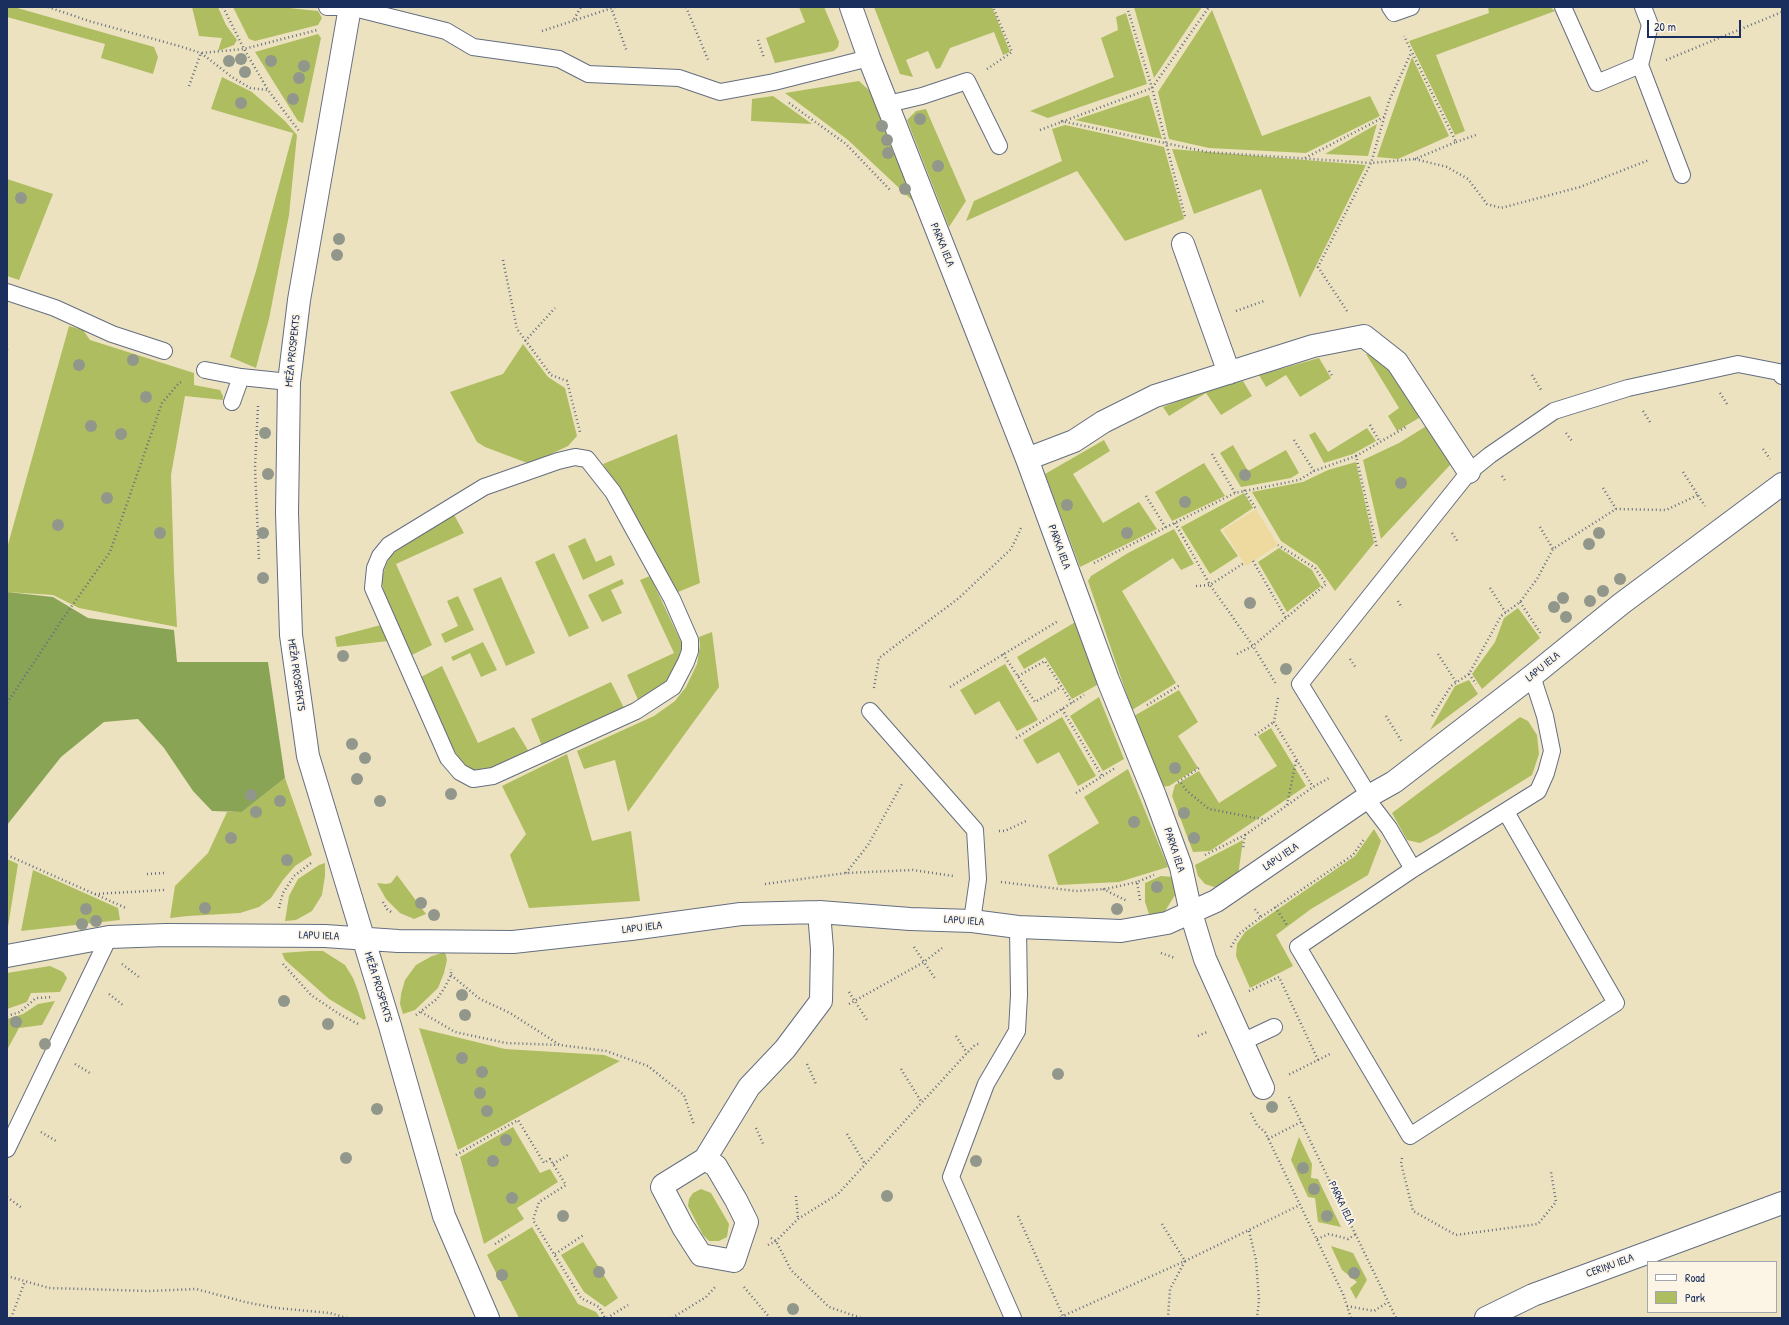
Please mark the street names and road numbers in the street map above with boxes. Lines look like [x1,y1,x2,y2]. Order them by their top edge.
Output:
street label: PARKA IELA [927,221,957,269]
street label: MEŽA PROSPEKTS [283,314,303,388]
street label: PARKA IELA [1045,523,1073,571]
street label: MEŽA PROSPEKTS [284,638,308,712]
street label: LAPU IELA [1523,649,1563,685]
street label: PARKA IELA [1161,826,1187,874]
street label: LAPU IELA [1261,840,1301,874]
street label: LAPU IELA [943,913,985,929]
street label: LAPU IELA [621,919,663,937]
street label: LAPU IELA [299,929,339,943]
street label: MEŽA PROSPEKTS [361,950,395,1024]
street label: PARKA IELA [1325,1179,1357,1227]
street label: CERIŅU IELA [1584,1251,1636,1281]

